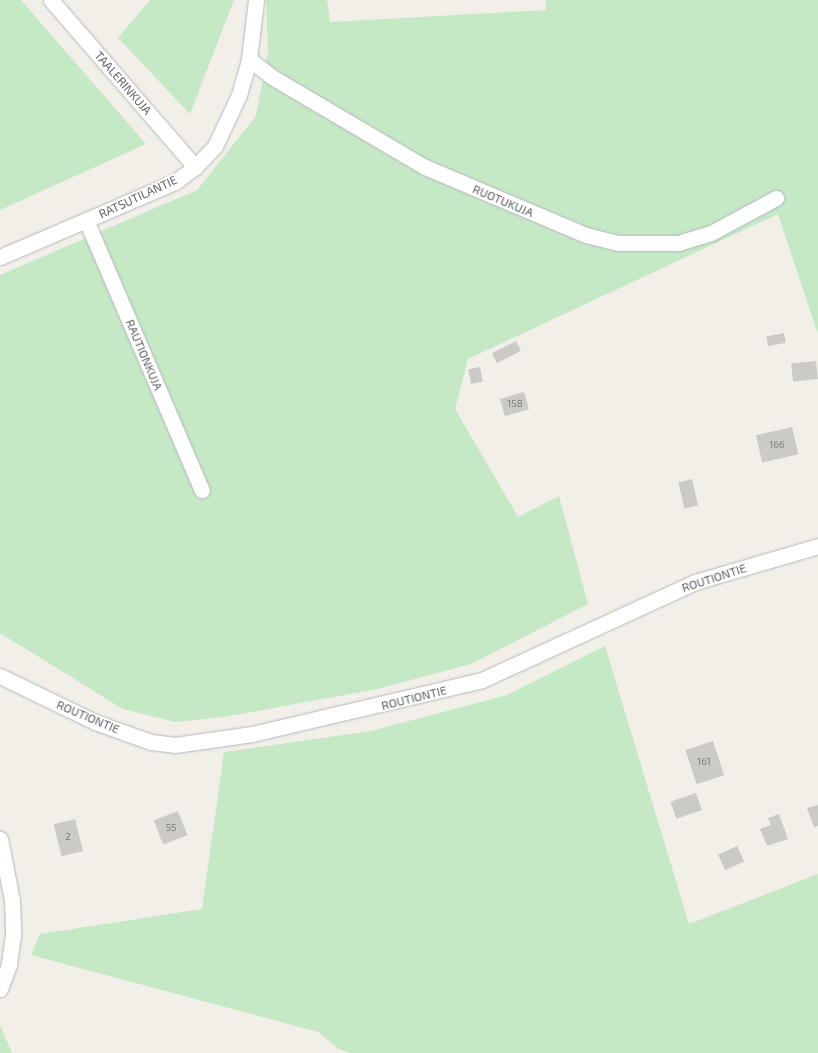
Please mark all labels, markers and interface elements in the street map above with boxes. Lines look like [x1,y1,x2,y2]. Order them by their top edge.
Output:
street label: TAALERINKUJA [91,48,155,118]
street label: RATSUTILANTIE [96,173,180,221]
street label: RUOTUKUJA [470,182,536,220]
street label: RAUTIONKUJA [123,317,165,393]
house number: 158 [507,398,523,410]
house number: 166 [769,439,785,451]
street label: ROUTIONTIE [680,561,748,595]
street label: ROUTIONTIE [380,683,448,713]
street label: ROUTIONTIE [54,697,122,737]
house number: 161 [697,756,711,768]
house number: 55 [166,822,176,834]
house number: 2 [65,831,71,843]

